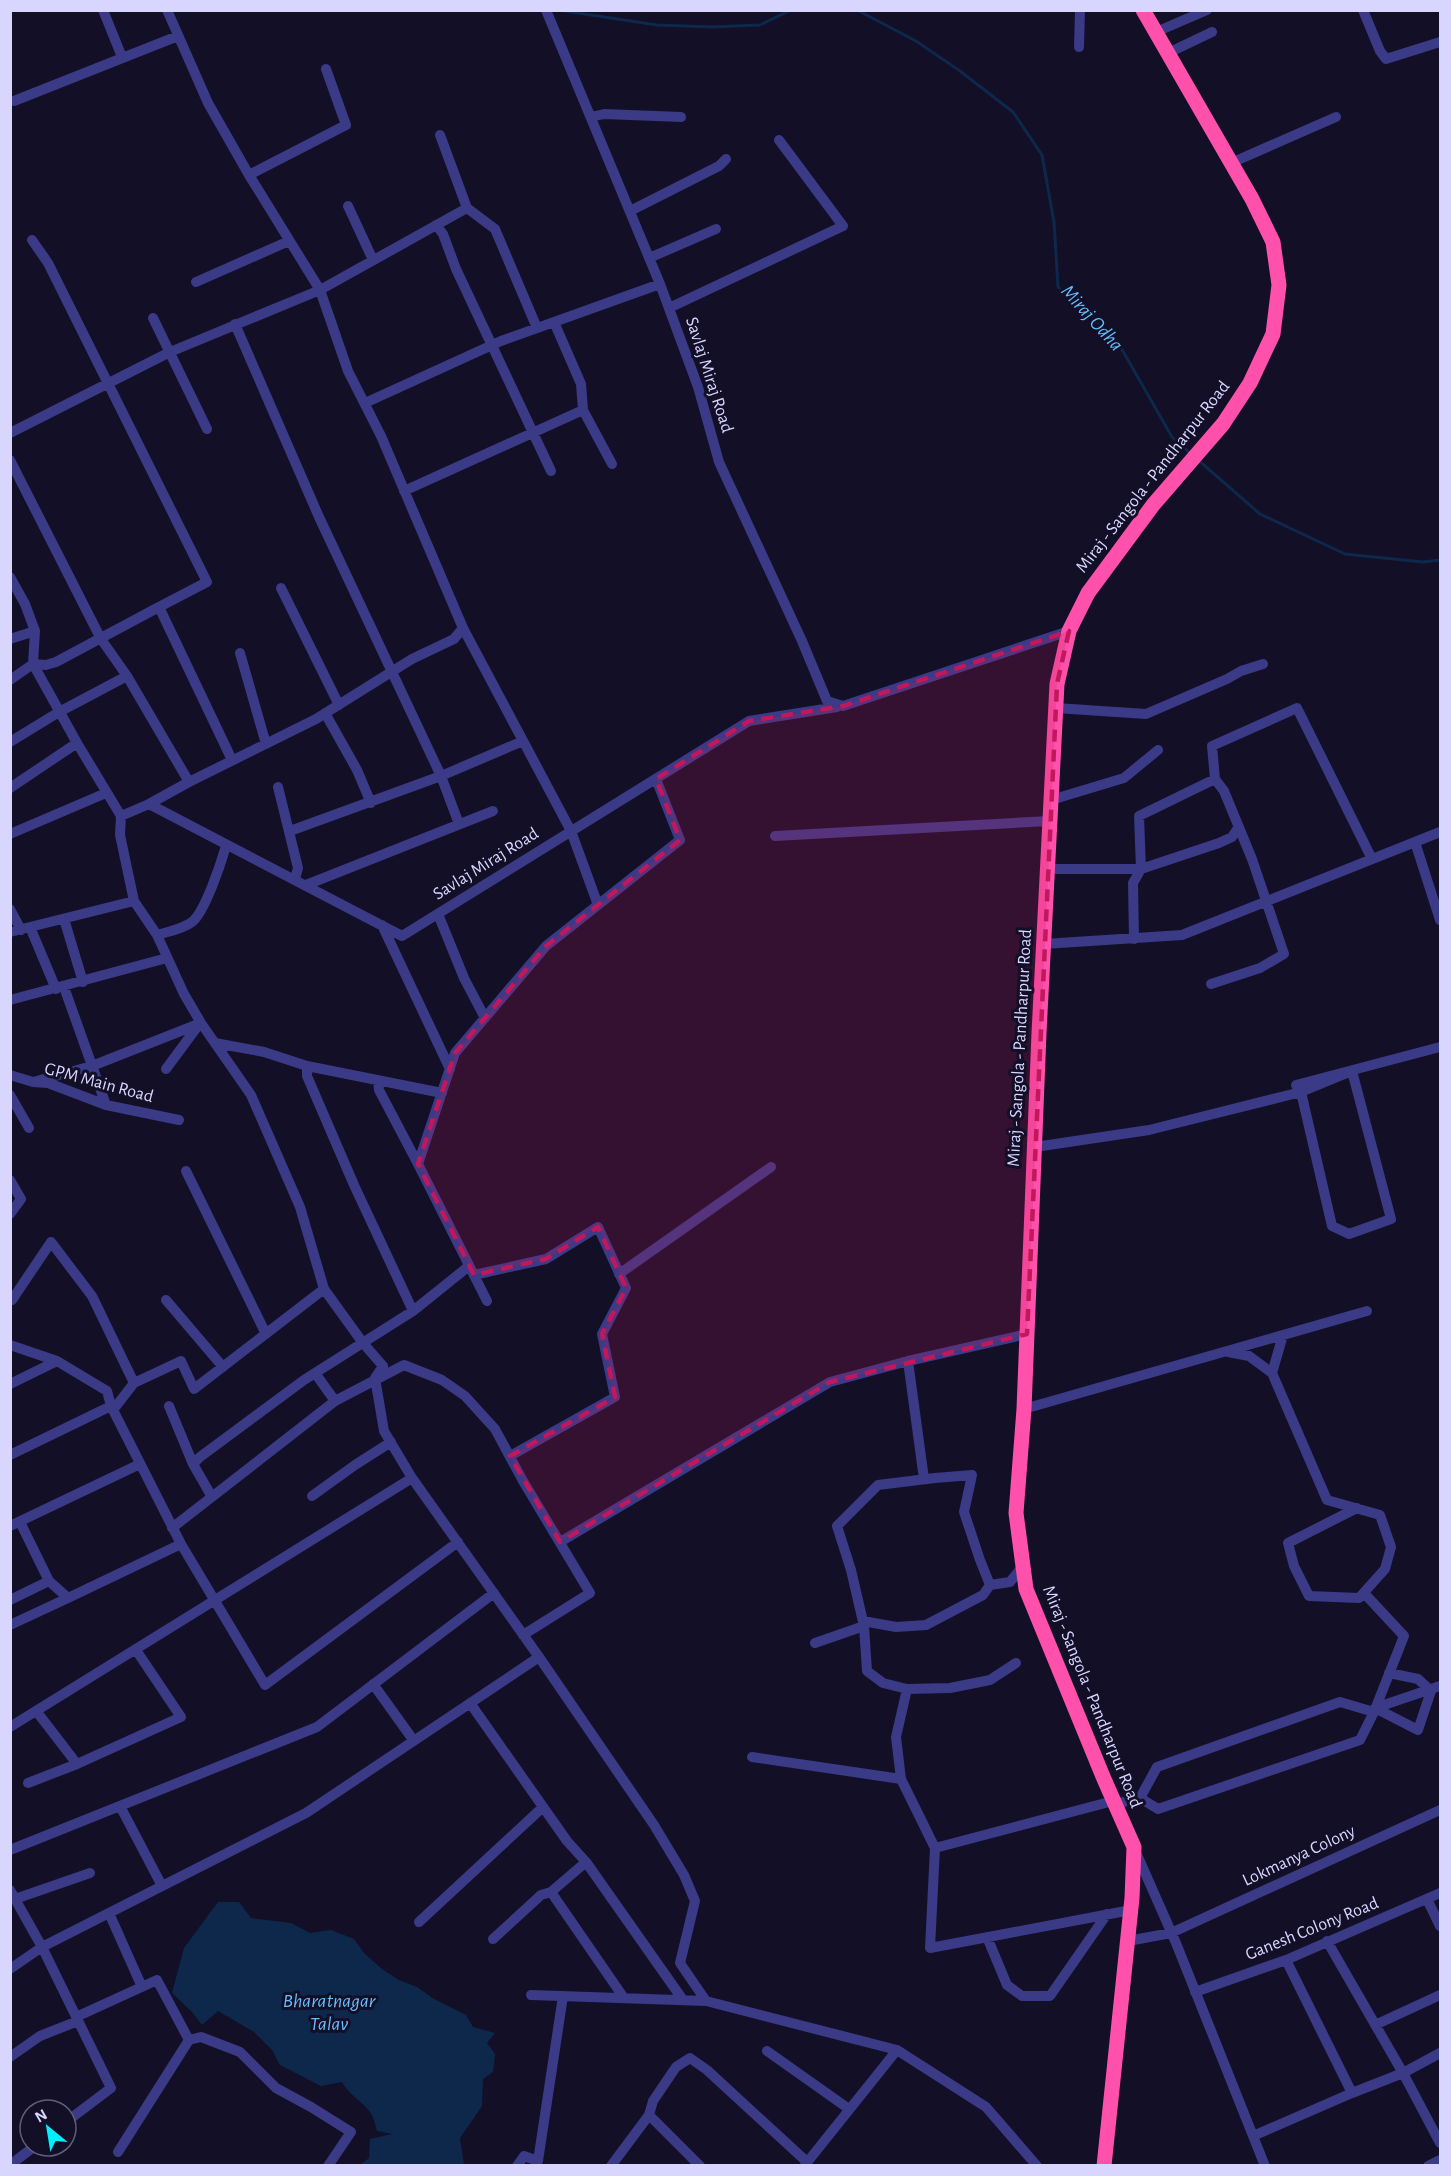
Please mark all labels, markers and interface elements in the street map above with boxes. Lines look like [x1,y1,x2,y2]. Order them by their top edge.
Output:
water label: Miraj Odha [1057,281,1127,355]
street label: Savlaj Miraj Road [682,315,736,435]
street label: Miraj - Sangola - Pandharpur Road [1073,378,1233,576]
street label: Savlaj Miraj Road [430,824,542,904]
street label: Miraj - Sangola - Pandharpur Road [1005,929,1035,1167]
street label: GPM Main Road [43,1060,155,1106]
street label: Miraj - Sangola - Pandharpur Road [1039,1583,1145,1811]
street label: Lokmanya Colony [1240,1822,1358,1890]
street label: Ganesh Colony Road [1243,1894,1381,1964]
water label: Bharatnagar Talav [283,1991,376,2034]
north arrow [18,2098,78,2158]
text: N [32,2106,50,2126]

